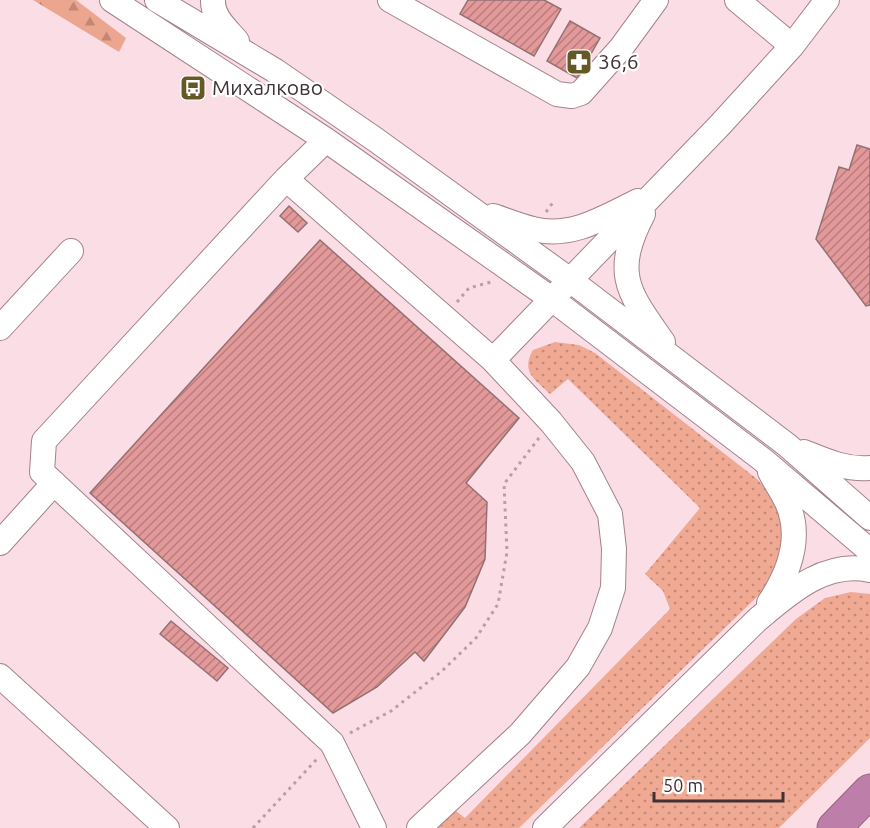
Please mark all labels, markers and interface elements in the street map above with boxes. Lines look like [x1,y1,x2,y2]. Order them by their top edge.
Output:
pharmacy icon: 36,6 [564,47,594,77]
place label: 36,6 [598,49,639,73]
bus stop icon: Михалково [178,73,208,103]
place label: Михалково [212,75,323,99]
scale bar [654,765,783,803]
text: 50 m [663,775,703,795]

